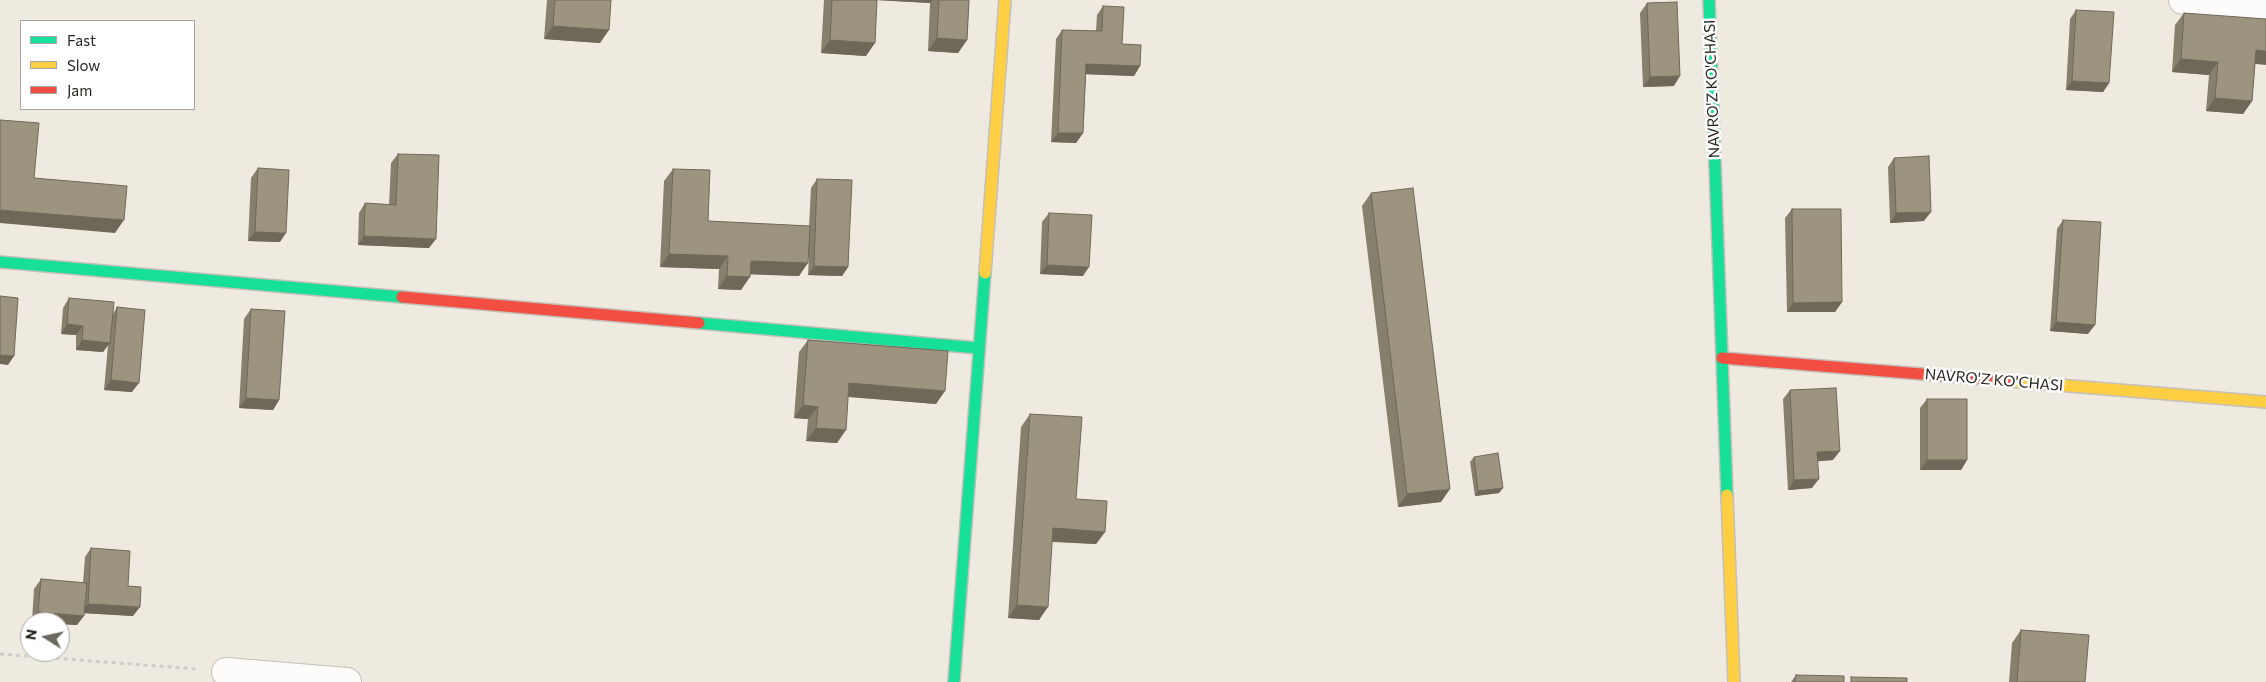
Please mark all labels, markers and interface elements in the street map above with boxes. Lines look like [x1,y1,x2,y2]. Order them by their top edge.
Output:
street label: NAVRO'Z KO'CHASI [1701,19,1723,159]
legend [20,20,195,110]
text: Fast [67,31,96,49]
text: Slow [67,56,100,74]
text: Jam [67,81,92,99]
street label: NAVRO'Z KO'CHASI [1924,365,2064,395]
north arrow [20,612,70,662]
text: N [21,628,40,641]

